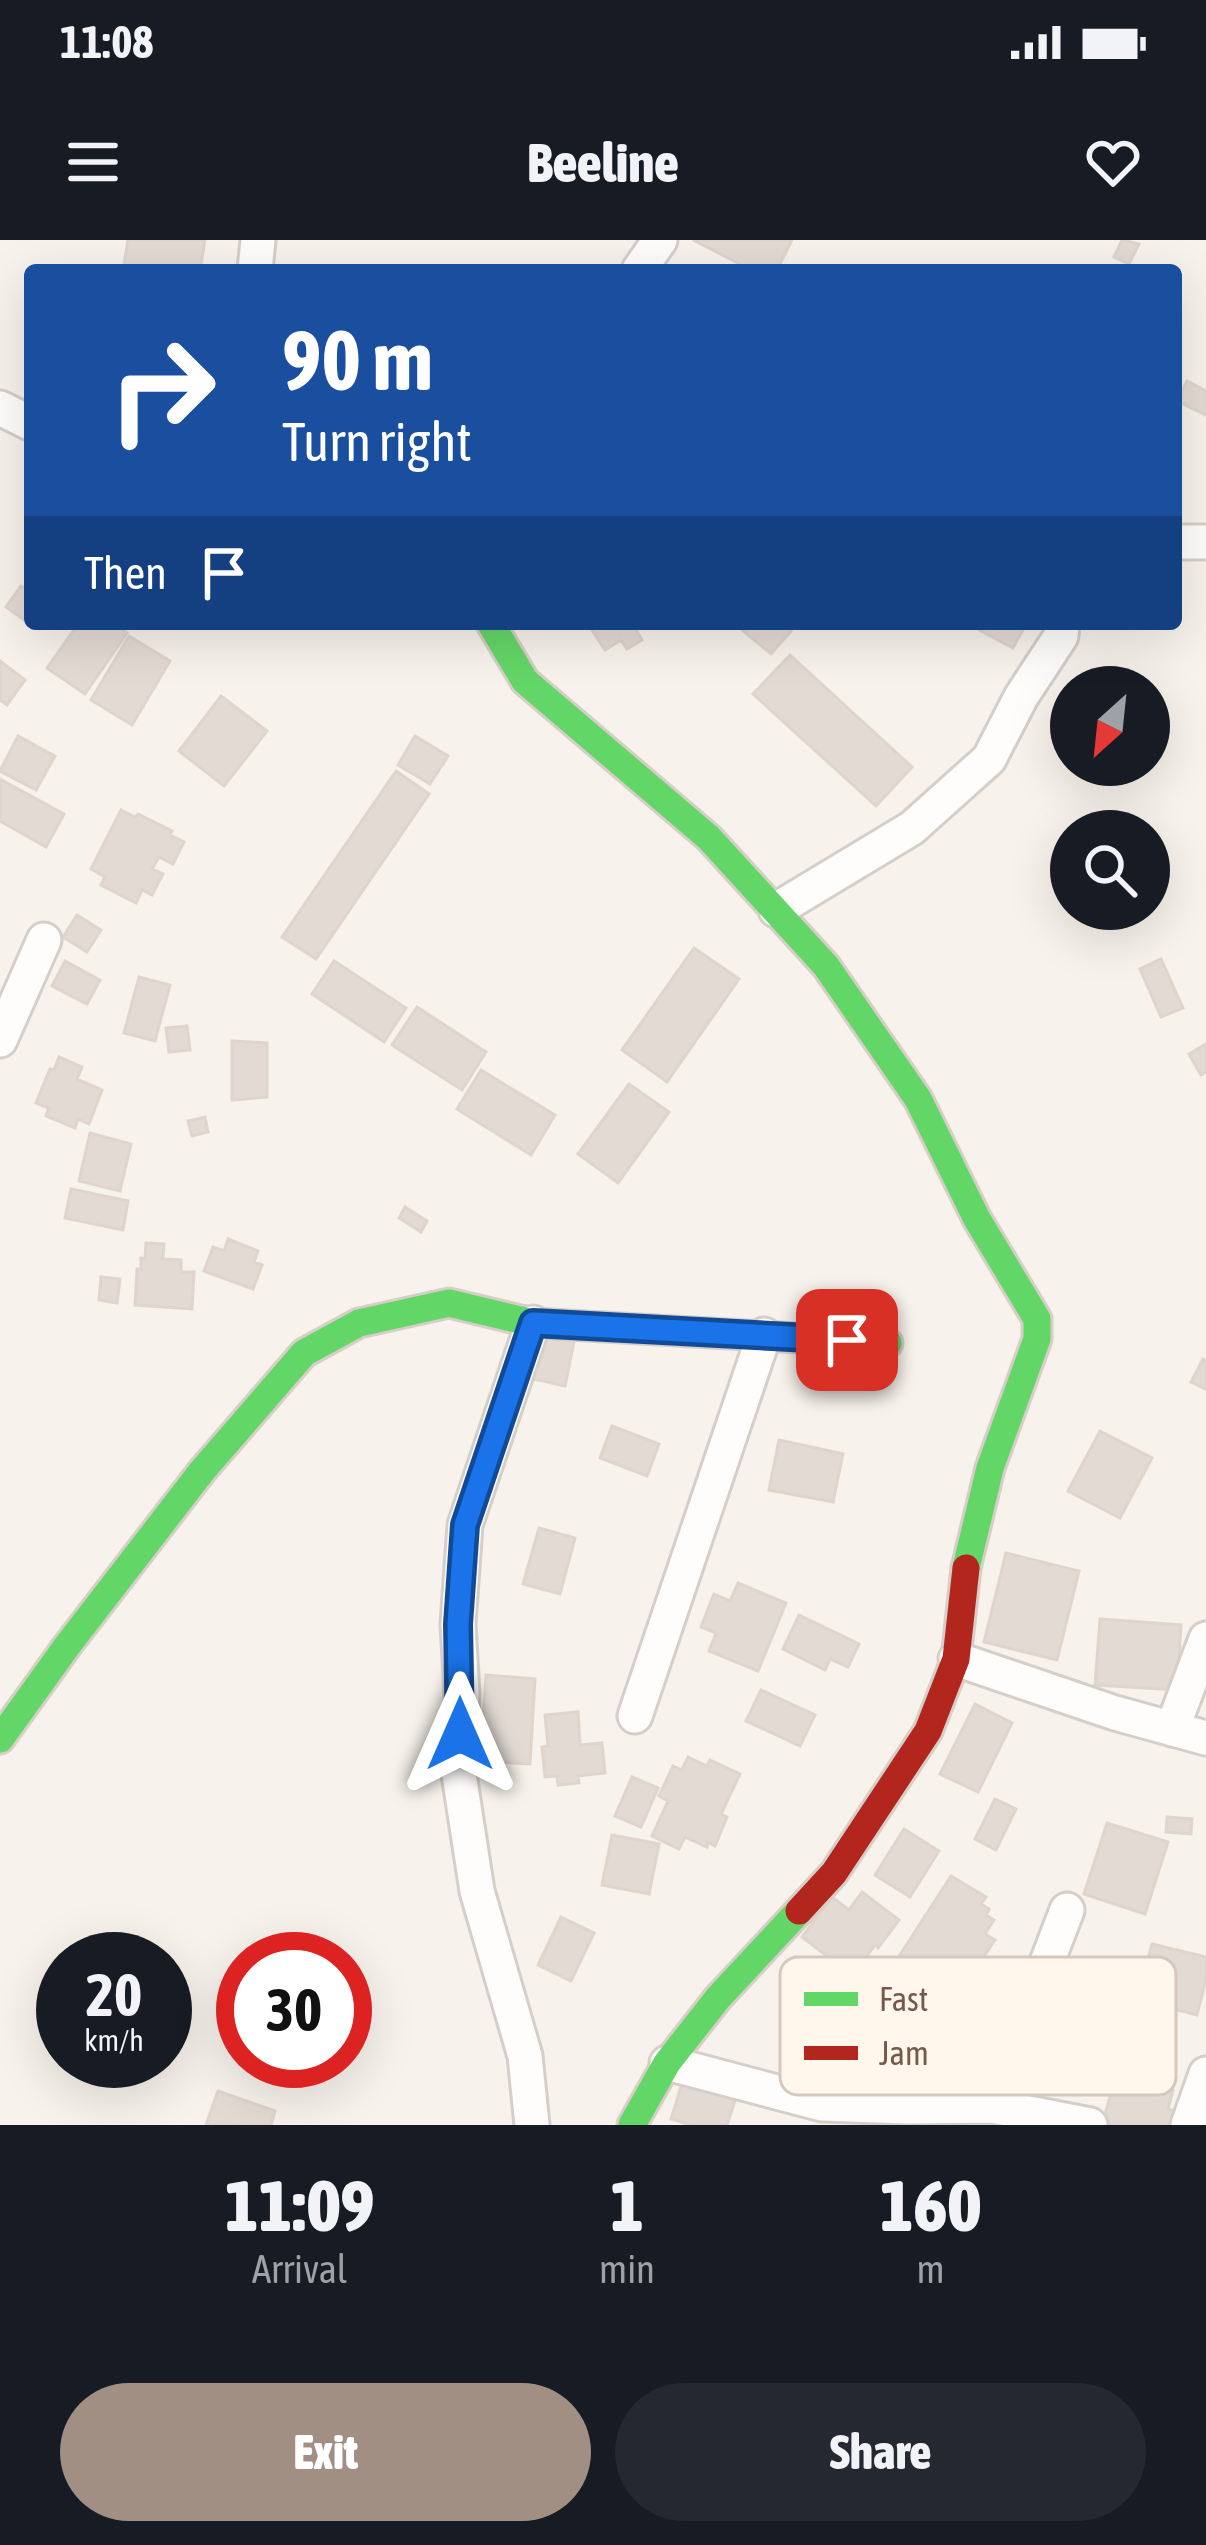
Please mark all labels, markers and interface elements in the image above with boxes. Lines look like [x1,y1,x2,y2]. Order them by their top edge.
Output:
text: 11:08 [60,16,154,68]
icon: menu [60,129,126,195]
icon: heart [1080,129,1146,195]
text: Beeline [527,132,679,193]
icon: right [84,312,240,468]
text: 90 m [282,312,433,408]
text: Turn right [282,411,472,472]
icon: arrive [191,540,257,606]
text: Then [84,547,167,599]
north arrow [1050,666,1170,786]
map controls [1050,666,1170,930]
button: search [1050,810,1170,930]
pin [796,1289,898,1391]
icon: arrive [814,1307,880,1373]
position arrow [397,1671,523,1797]
speed limit sign: 30 [216,1932,372,2088]
legend [780,1957,1176,2095]
text: 20 [86,1960,142,2029]
text: Fast [879,1980,928,2018]
text: km/h [84,2023,144,2057]
text: Jam [879,2034,929,2072]
text: 11:09 [225,2164,374,2246]
text: 1 [610,2164,644,2246]
text: 160 [880,2164,981,2246]
text: Arrival [252,2247,347,2291]
text: min [599,2247,655,2291]
text: m [916,2247,945,2291]
button: Exit [60,2383,591,2521]
button: Share [615,2383,1146,2521]

